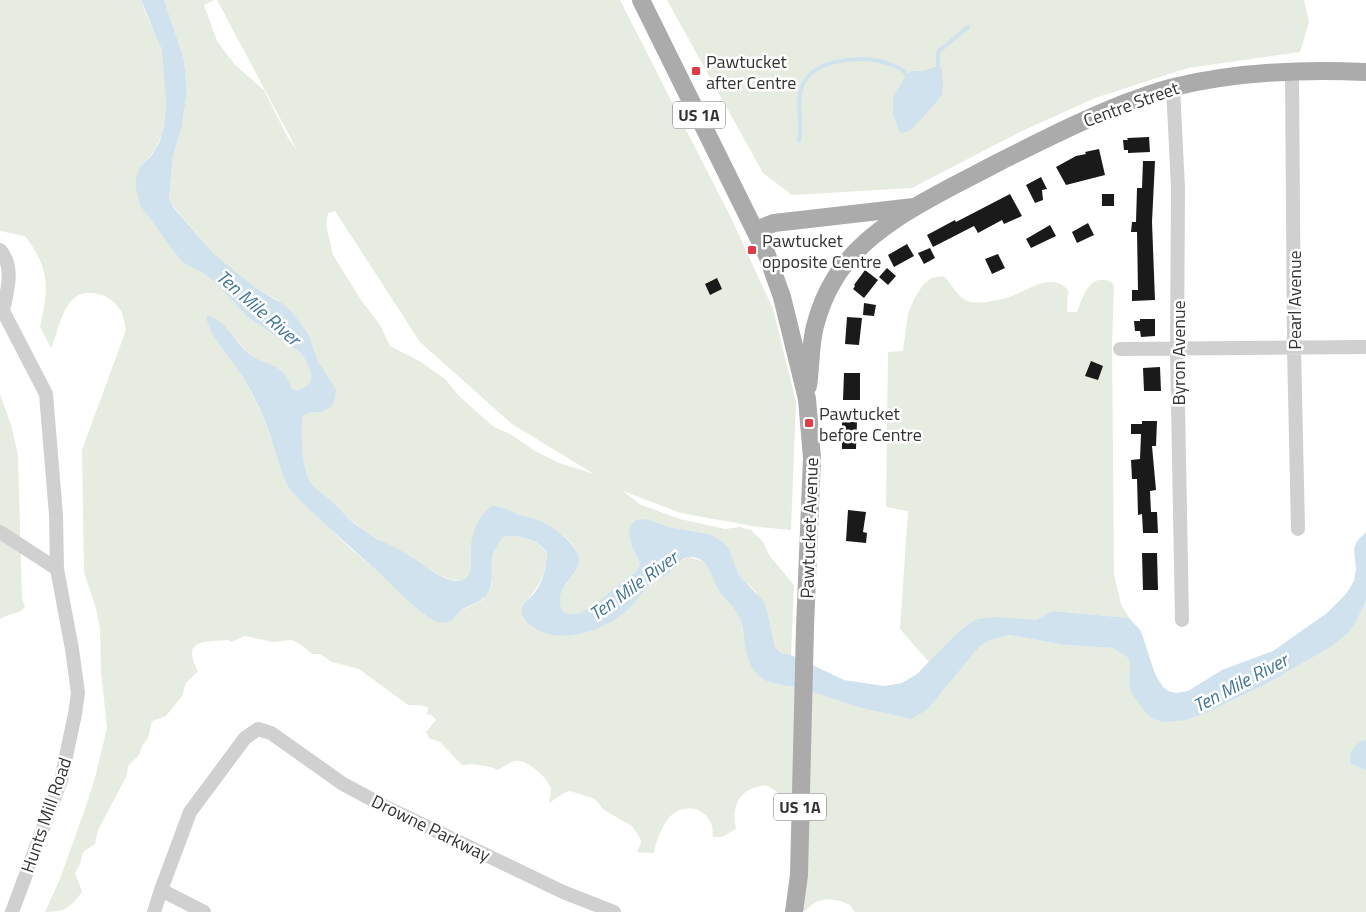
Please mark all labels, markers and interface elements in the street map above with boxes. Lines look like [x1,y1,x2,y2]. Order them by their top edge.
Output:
place label: Pawtucket after Centre [706,48,796,96]
marker: Pawtucket after Centre [690,65,702,77]
street label: Centre Street [1079,74,1183,134]
road number: US 1A [673,102,725,128]
place label: Pawtucket opposite Centre [762,227,881,275]
marker: Pawtucket opposite Centre [746,244,758,256]
street label: Pearl Avenue [1281,250,1308,350]
water label: Ten Mile River [210,262,309,353]
street label: Byron Avenue [1165,300,1192,406]
place label: Pawtucket before Centre [819,400,922,448]
marker: Pawtucket before Centre [803,417,815,429]
street label: Pawtucket Avenue [793,457,825,599]
water label: Ten Mile River [583,542,685,627]
water label: Ten Mile River [1188,644,1294,719]
street label: Hunts Mill Road [14,754,78,876]
street label: Drowne Parkway [367,788,495,869]
road number: US 1A [774,794,826,820]

